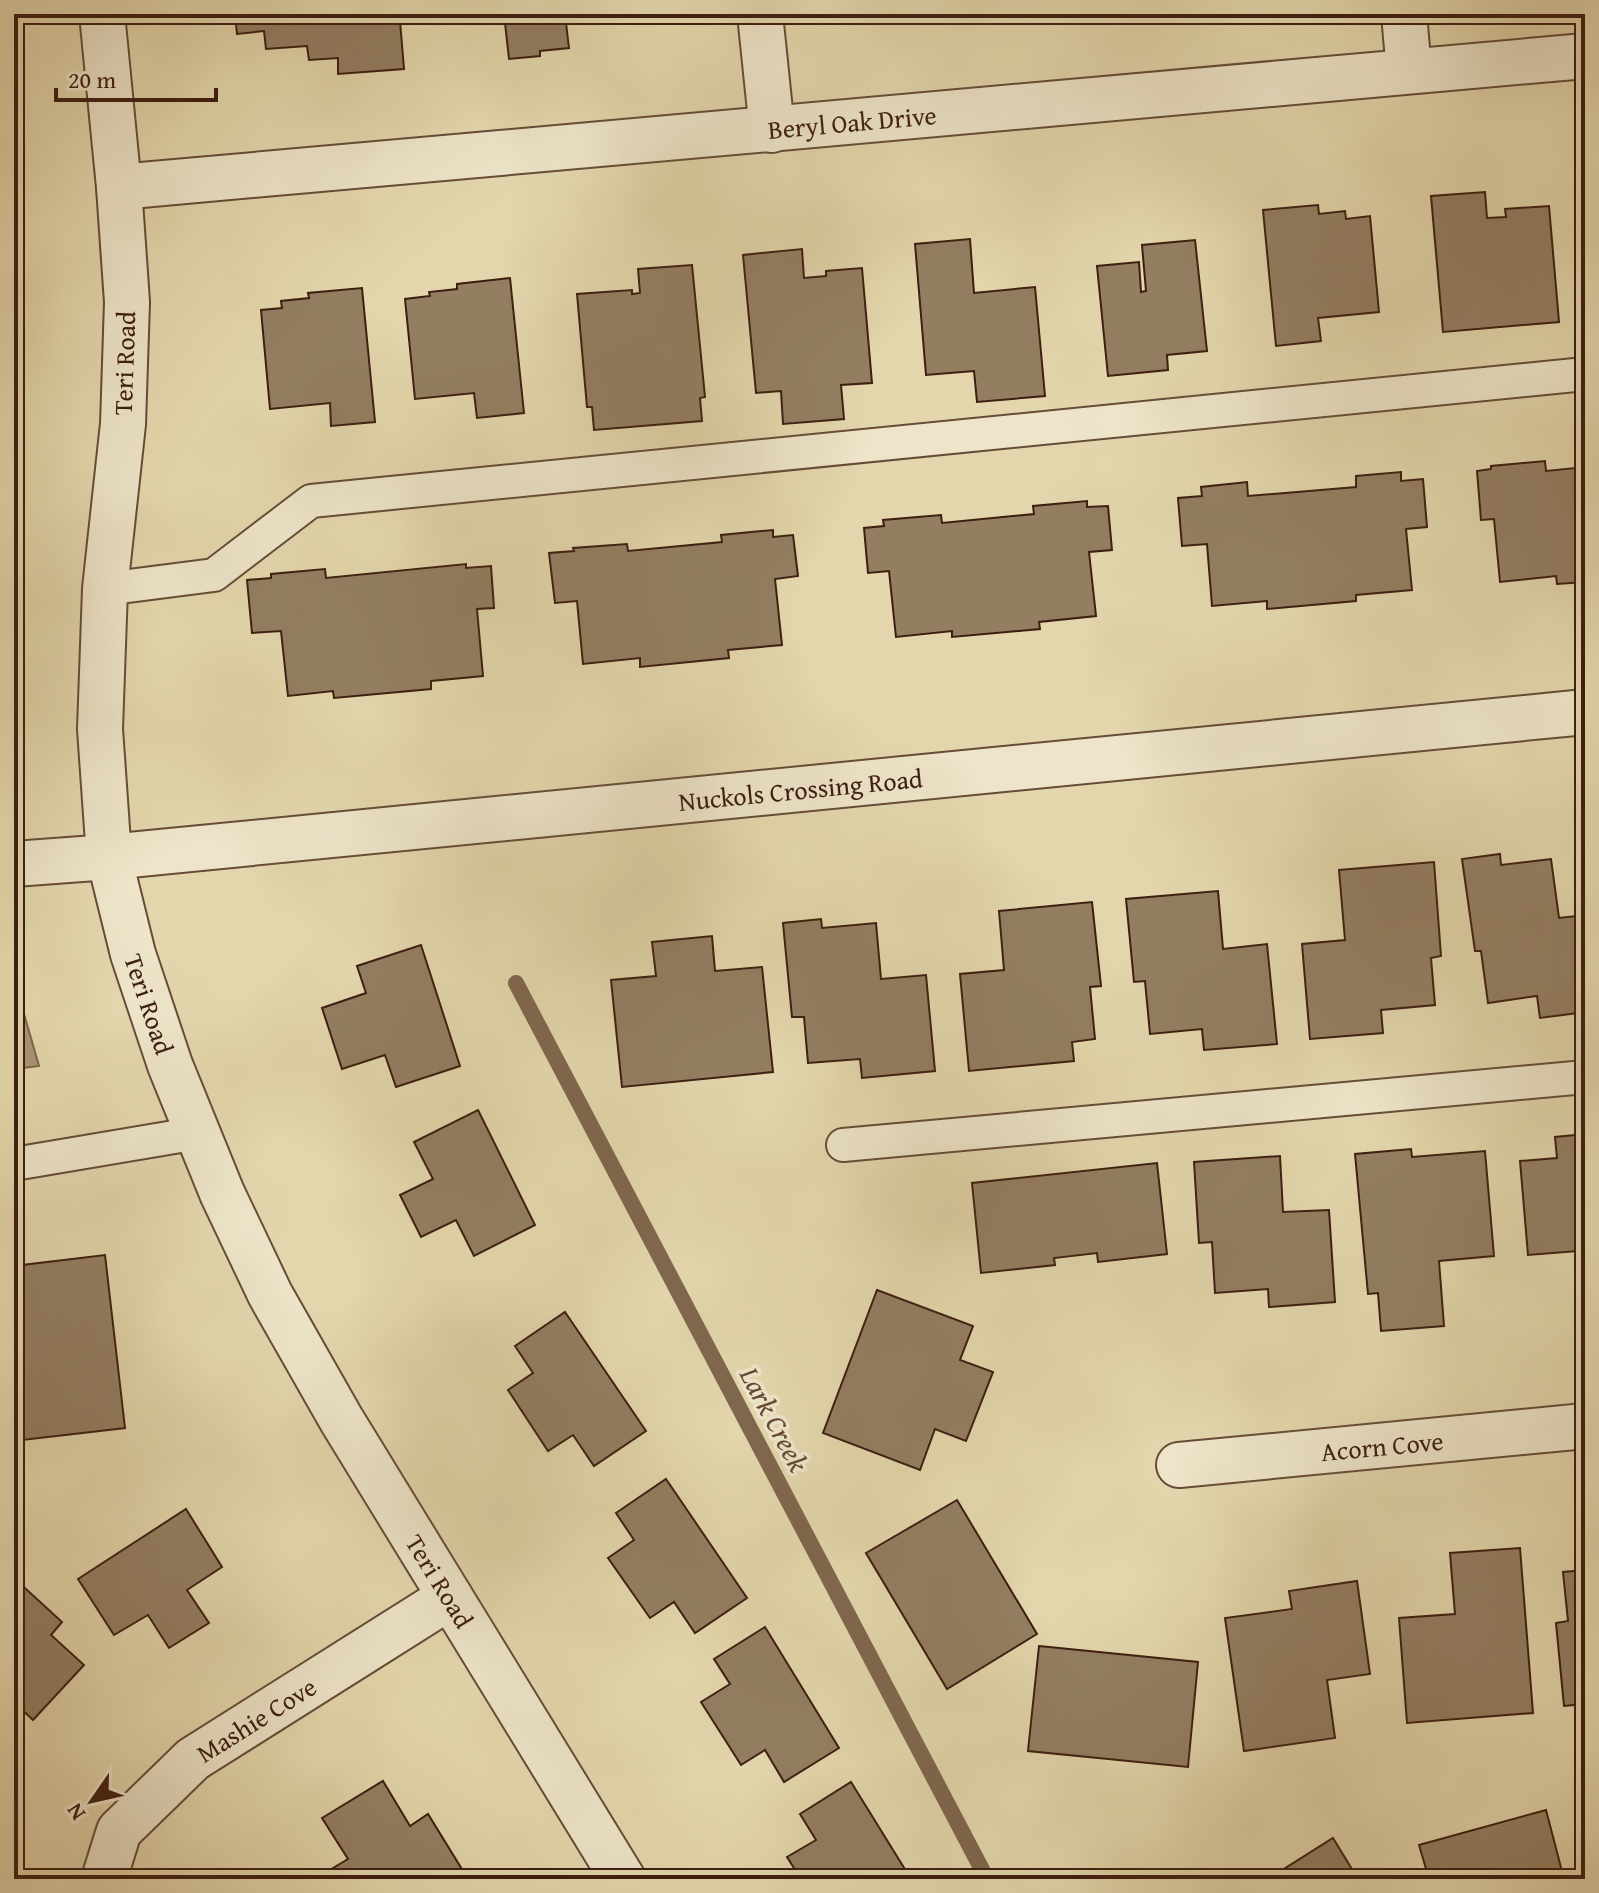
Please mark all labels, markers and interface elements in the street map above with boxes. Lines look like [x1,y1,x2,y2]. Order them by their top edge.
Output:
scale bar [56,52,216,102]
text: 20 m [68,62,116,97]
street label: Beryl Oak Drive [766,95,938,148]
street label: Teri Road [103,310,145,416]
street label: Nuckols Crossing Road [677,758,924,820]
street label: Teri Road [115,948,185,1059]
water label: Lark Creek [730,1358,820,1479]
street label: Acorn Cove [1319,1420,1445,1471]
street label: Teri Road [396,1526,484,1635]
street label: Mashie Cove [188,1667,324,1772]
north arrow [52,1761,132,1841]
text: N [58,1797,93,1827]

